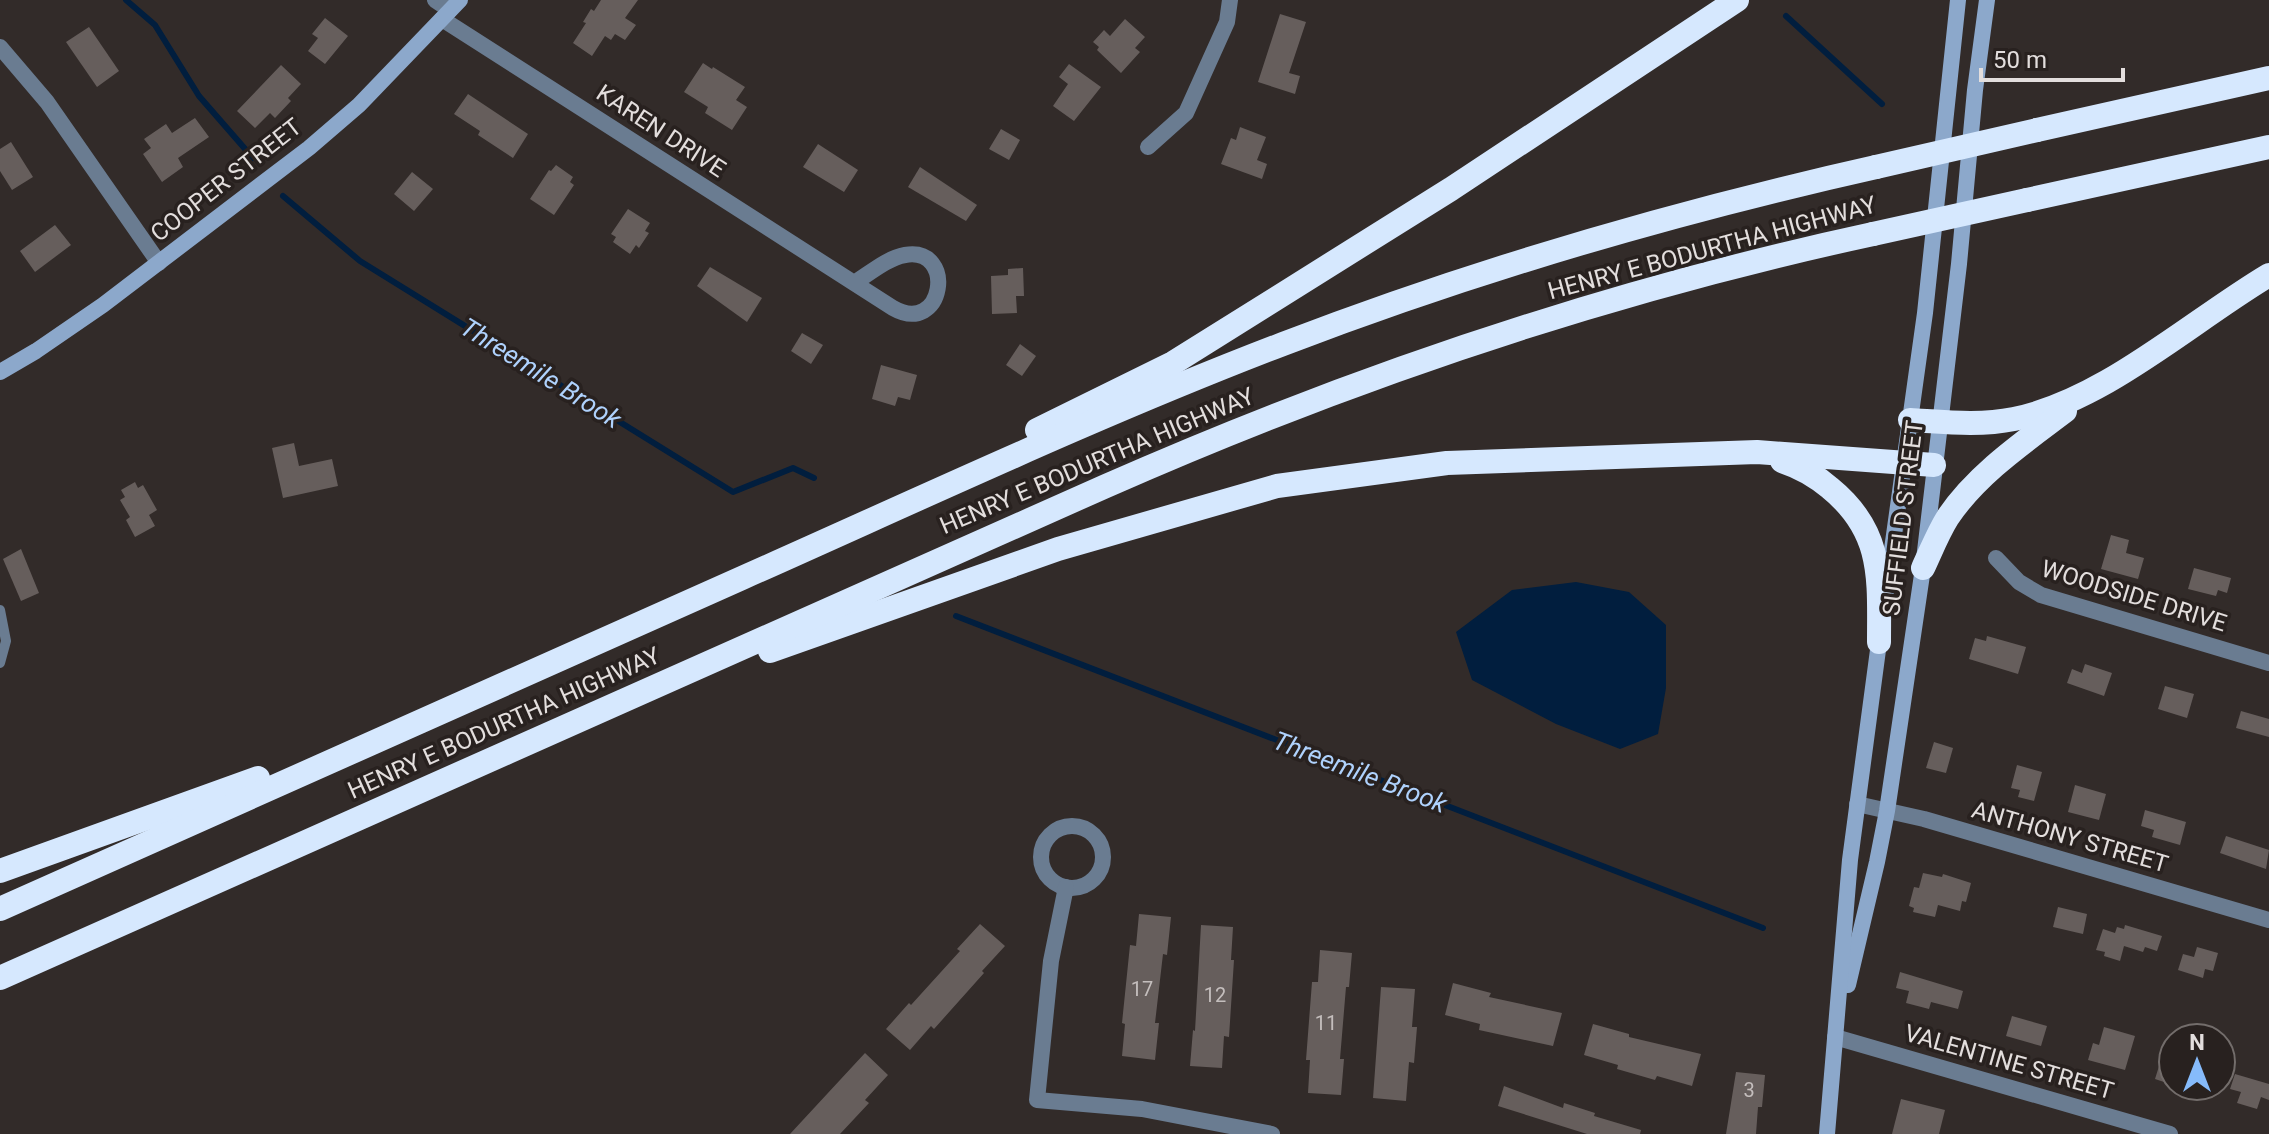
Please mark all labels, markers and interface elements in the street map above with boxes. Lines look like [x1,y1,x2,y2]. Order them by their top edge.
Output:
scale bar [1981,32,2123,82]
text: 50 m [1993,46,2047,74]
street label: KAREN DRIVE [591,79,731,183]
street label: COOPER STREET [145,113,307,247]
street label: HENRY E BODURTHA HIGHWAY [1545,190,1880,305]
water label: Threemile Brook [455,312,628,435]
street label: HENRY E BODURTHA HIGHWAY [936,382,1259,540]
street label: SUFFIELD STREET [1877,419,1929,617]
street label: WOODSIDE DRIVE [2038,555,2230,637]
street label: HENRY E BODURTHA HIGHWAY [344,641,665,805]
water label: Threemile Brook [1269,725,1452,819]
street label: ANTHONY STREET [1969,796,2171,878]
house number: 17 [1131,977,1153,1001]
house number: 12 [1204,983,1226,1007]
house number: 11 [1315,1011,1337,1035]
street label: VALENTINE STREET [1901,1019,2117,1105]
north arrow [2157,1022,2237,1102]
text: N [2189,1030,2205,1055]
house number: 3 [1743,1078,1755,1102]

